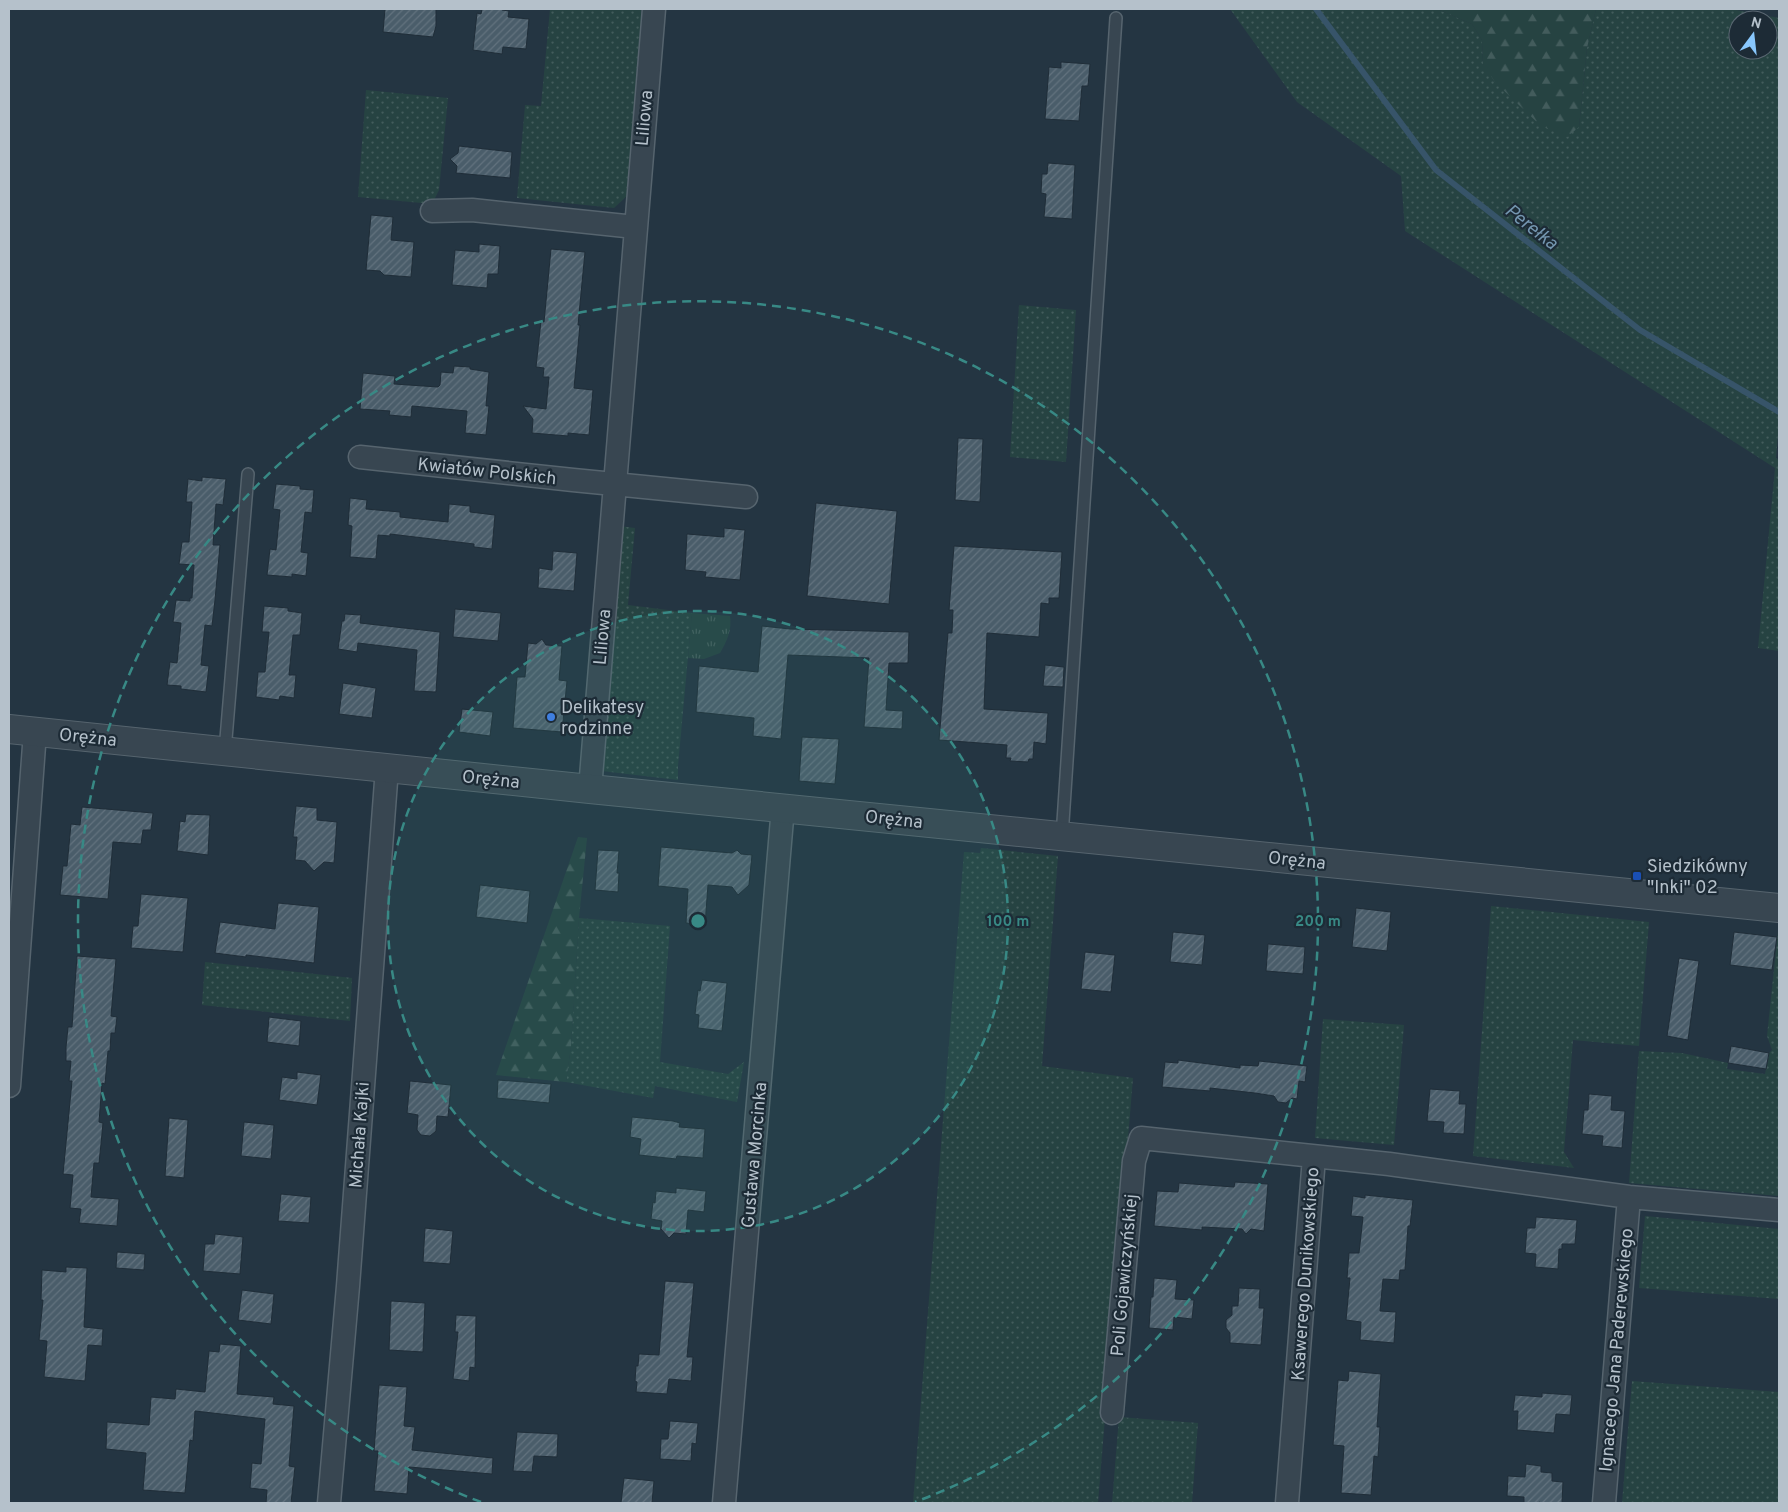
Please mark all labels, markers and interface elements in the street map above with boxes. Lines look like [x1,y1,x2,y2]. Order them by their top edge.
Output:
north arrow [1728,10,1778,60]
text: N [1749,14,1763,33]
street label: Liliowa [632,89,659,147]
water label: Perełka [1499,199,1562,256]
street label: Kwiatów Polskich [416,454,557,491]
street label: Liliowa [590,608,617,666]
place label: Delikatesy rodzinne [561,697,644,741]
marker: Delikatesy rodzinne [545,711,557,723]
street label: Orężna [58,724,118,753]
street label: Orężna [461,766,521,795]
street label: Orężna [864,806,924,835]
street label: Orężna [1267,847,1327,876]
place label: Siedzikówny "Inki" 02 [1647,856,1748,900]
marker: Siedzikówny "Inki" 02 [1631,870,1643,882]
centre of rings [689,912,707,930]
text: 100 m [987,913,1029,932]
text: 200 m [1295,913,1341,932]
street label: Michała Kajki [345,1081,376,1189]
street label: Gustawa Morcinka [738,1081,773,1229]
street label: Ksawerego Dunikowskiego [1288,1166,1325,1382]
street label: Poli Gojawiczyńskiej [1107,1193,1144,1357]
street label: Ignacego Jana Paderewskiego [1595,1227,1640,1473]

